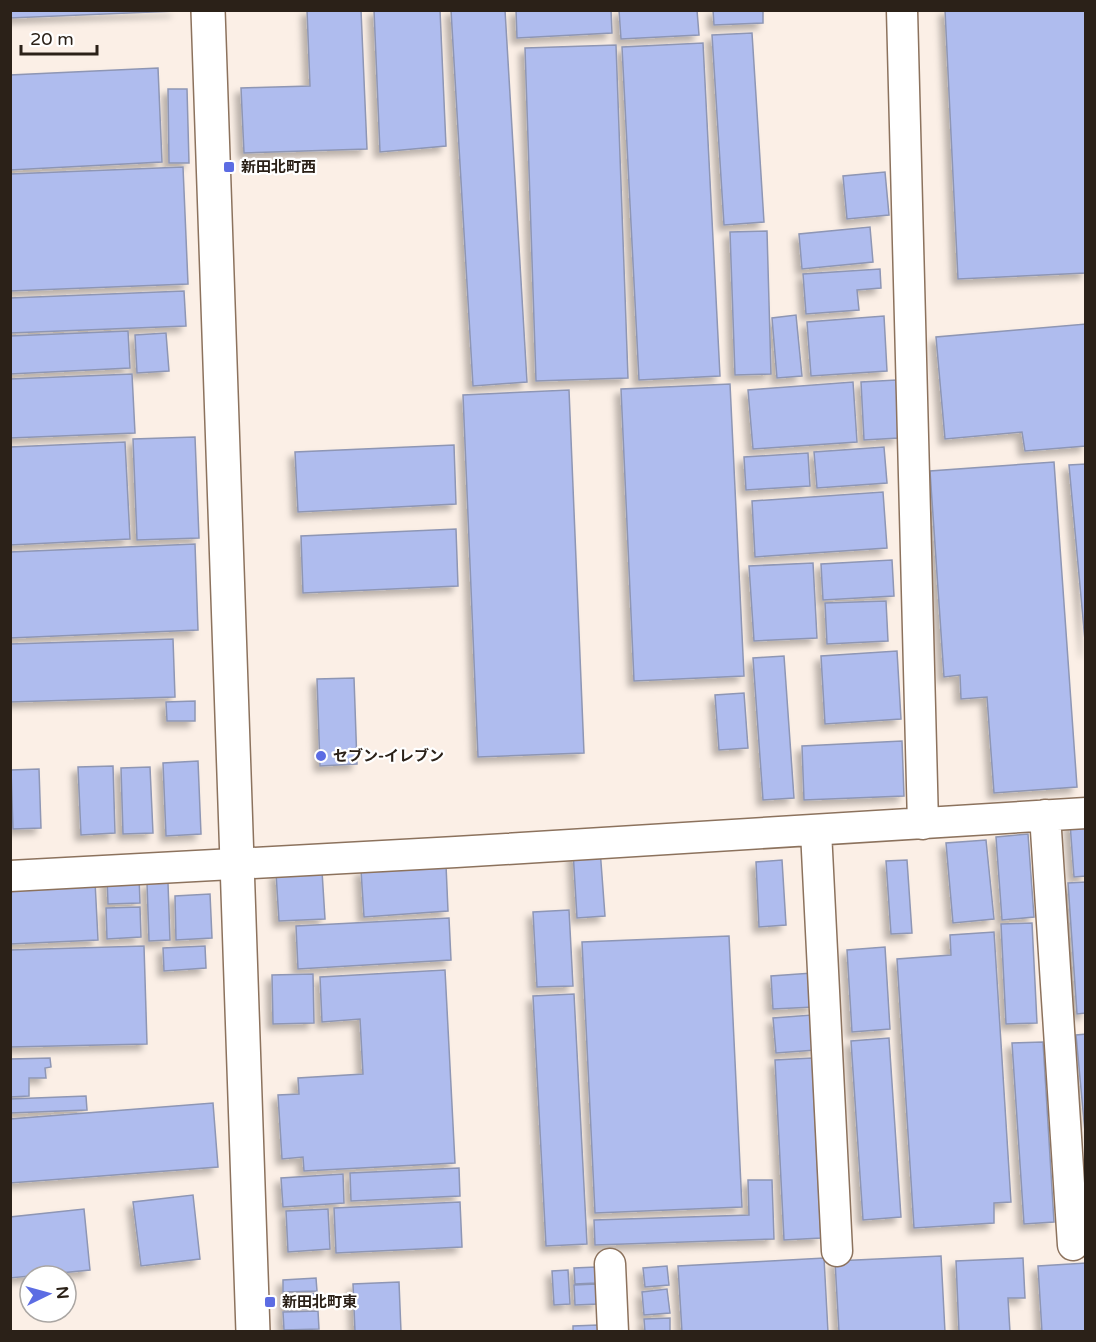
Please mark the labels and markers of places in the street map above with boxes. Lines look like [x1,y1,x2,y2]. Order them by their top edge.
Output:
place label: 新田北町西 [241,158,316,176]
marker: 新田北町西 [222,160,236,174]
place label: セブン-イレブン [333,747,444,765]
marker: セブン-イレブン [314,749,328,763]
place label: 新田北町東 [282,1293,357,1311]
marker: 新田北町東 [263,1295,277,1309]

